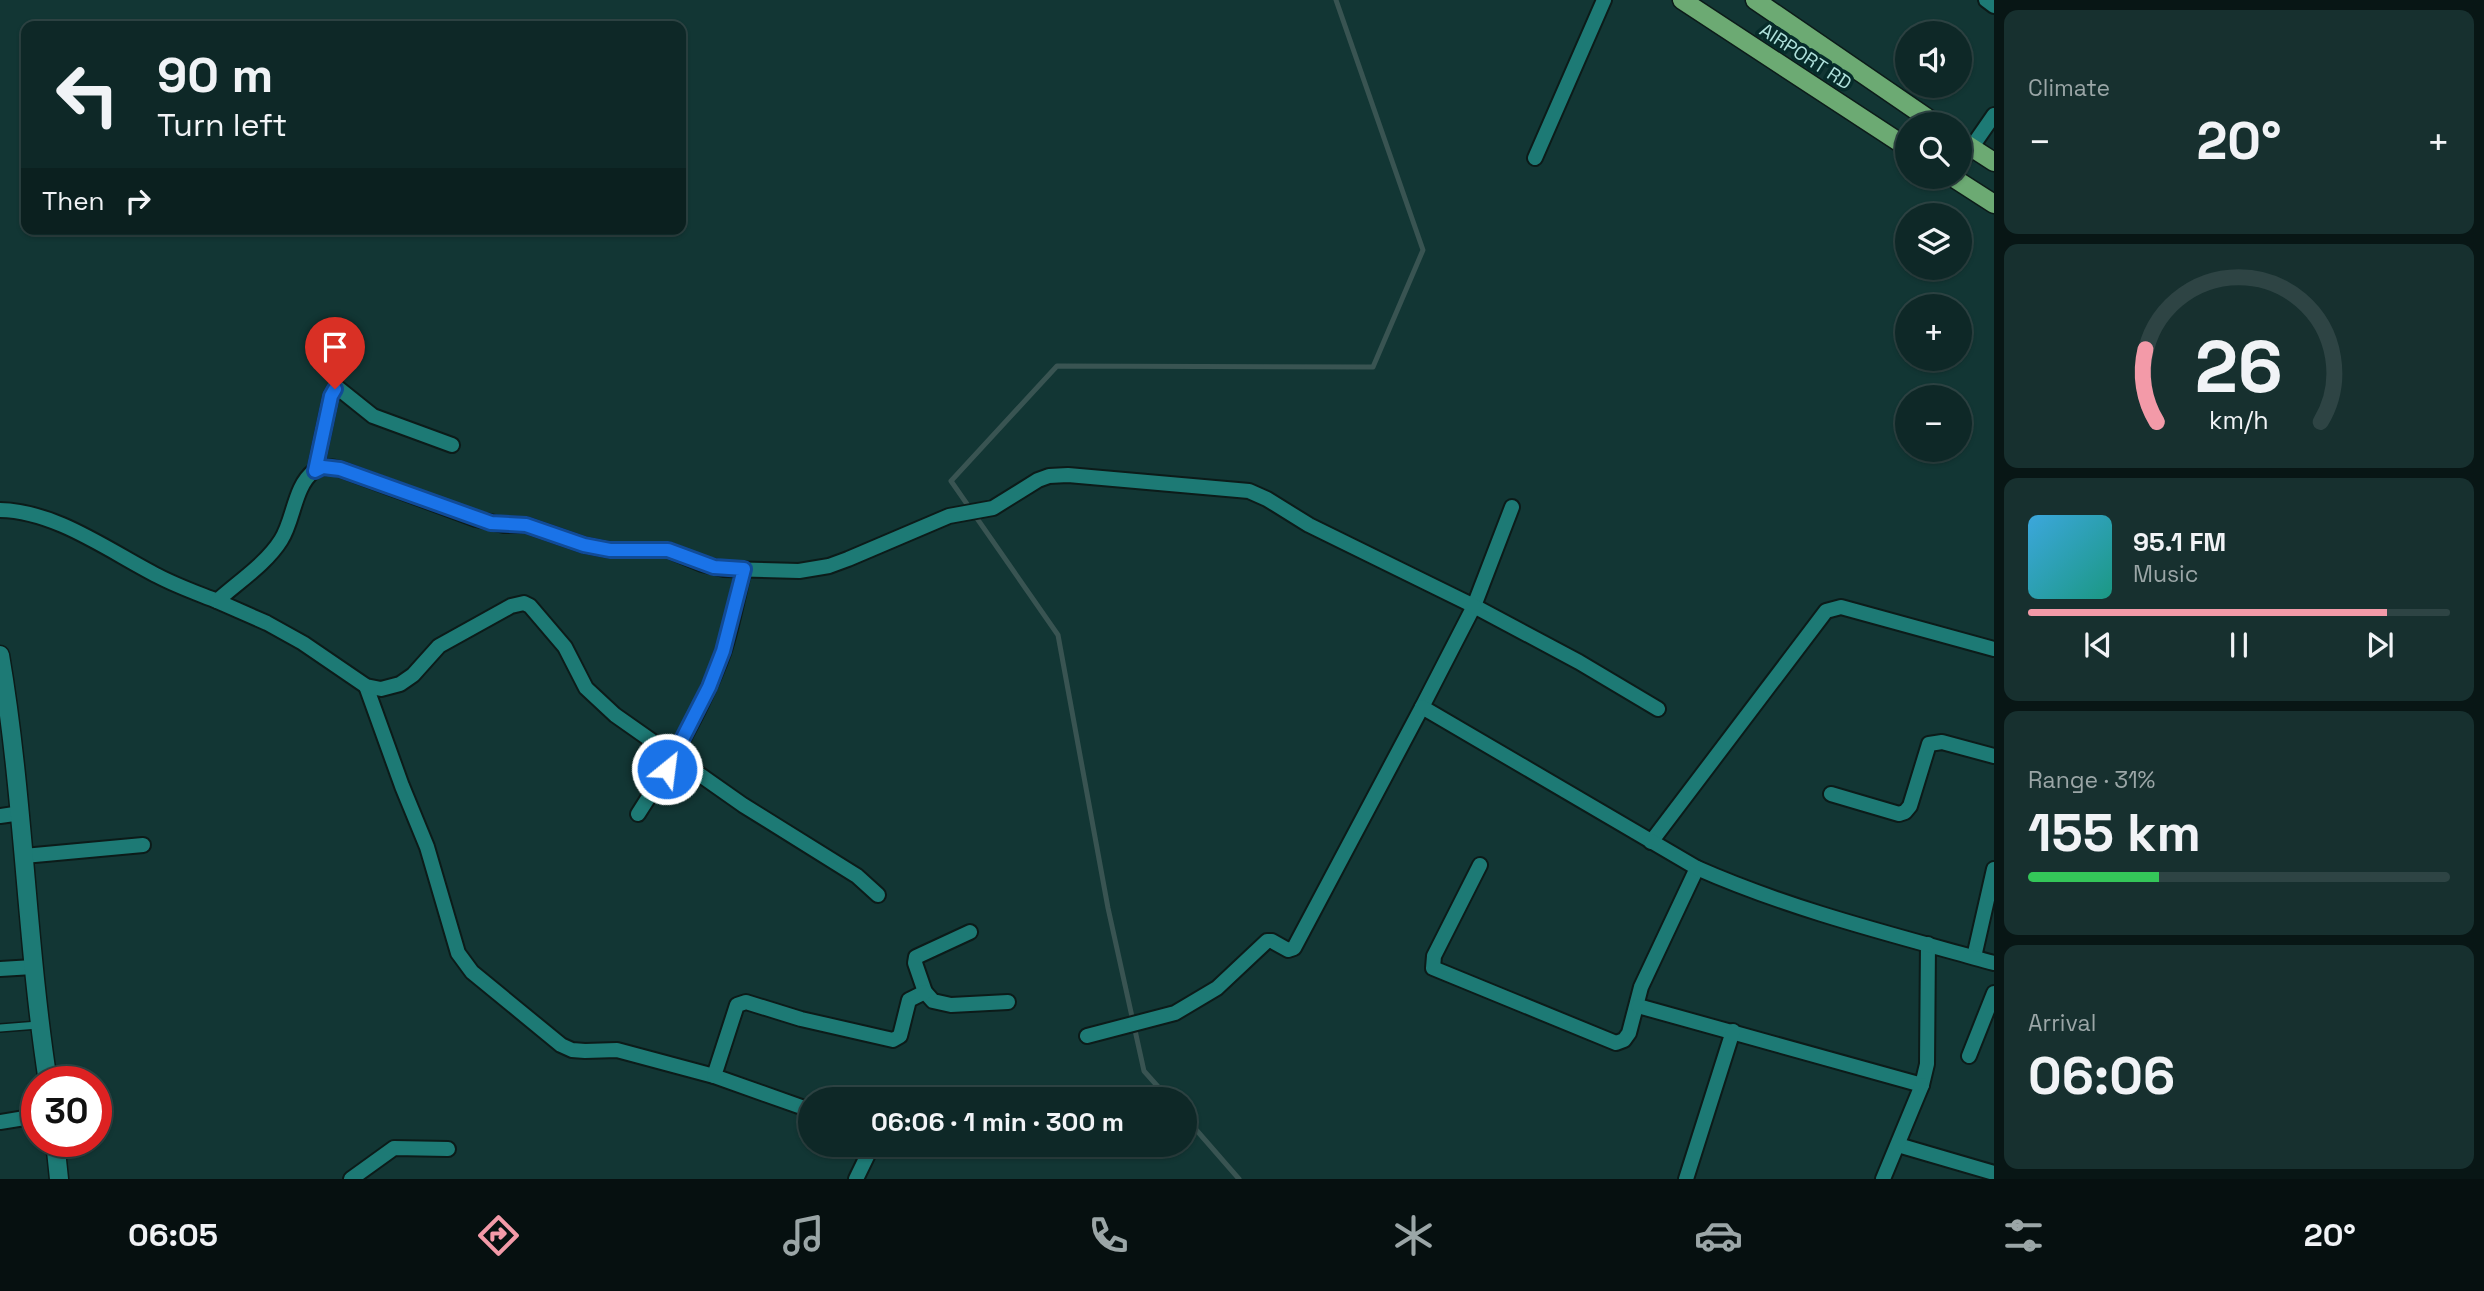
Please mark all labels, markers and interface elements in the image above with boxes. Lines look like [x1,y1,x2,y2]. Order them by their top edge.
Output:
street label: AIRPORT RD [1755,17,1856,95]
map controls [1895,21,1972,462]
button: sound [1895,21,1972,98]
text: 90 m [157,44,273,106]
icon: left [42,49,133,140]
text: Climate [2028,73,2110,103]
text: Turn left [157,105,287,145]
text: 20° [2196,108,2282,174]
button: search [1895,112,1972,189]
text: − [2028,118,2052,166]
text: + [2426,118,2450,166]
icon: right [119,182,157,220]
text: Then [42,184,105,218]
button: layers [1895,203,1972,280]
button: + [1895,294,1972,371]
pin [305,317,365,389]
text: 26 [2195,320,2283,413]
icon: arrive [316,328,354,366]
button: − [1895,385,1972,462]
text: km/h [2209,403,2269,435]
text: 95.1 FM [2133,525,2226,559]
text: Music [2133,559,2198,589]
icon: previous [2079,626,2117,664]
icon: pause [2220,626,2258,664]
icon: next [2361,626,2399,664]
position arrow [630,732,704,806]
text: Range · 31% [2028,765,2155,795]
text: 155 km [2028,800,2201,866]
text: Arrival [2028,1008,2096,1038]
text: 06:06 [2028,1043,2175,1109]
speed limit sign: 30 [21,1066,112,1157]
text: 06:06 · 1 min · 300 m [871,1105,1124,1139]
icon: directions [474,1211,523,1260]
icon: music [779,1211,828,1260]
icon: phone [1084,1211,1133,1260]
icon: climate [1389,1211,1438,1260]
icon: car [1694,1211,1743,1260]
icon: filters [1999,1211,2048,1260]
text: 06:05 [128,1215,218,1255]
text: 20° [2304,1215,2356,1255]

